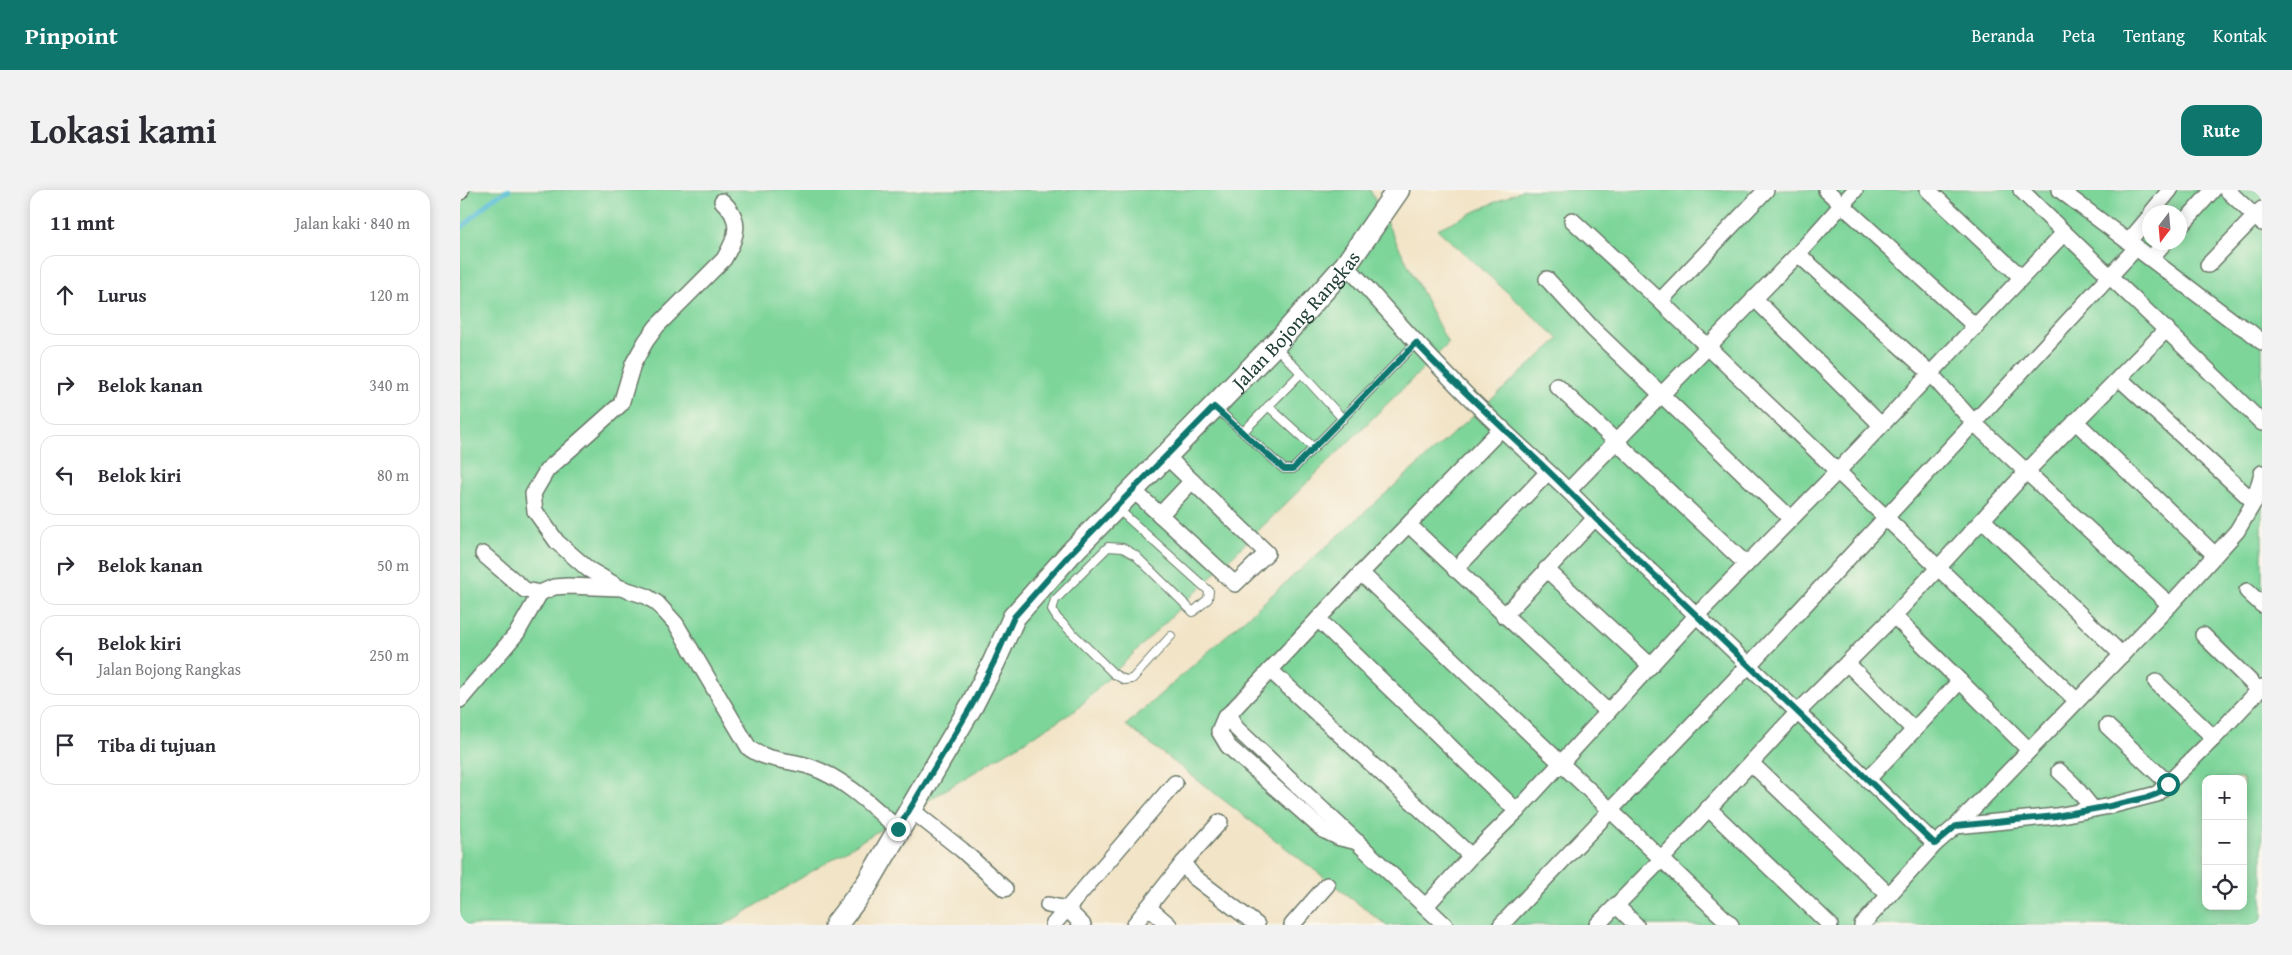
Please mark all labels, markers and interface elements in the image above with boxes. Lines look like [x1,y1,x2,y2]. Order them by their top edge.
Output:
text: Pinpoint [25,18,118,53]
text: Beranda [1972,22,2034,49]
text: Peta [2062,22,2095,49]
text: Tentang [2123,22,2185,49]
text: Kontak [2213,22,2267,49]
text: Lokasi kami [30,105,217,156]
button: Rute [2181,105,2262,156]
north arrow [2142,205,2187,250]
text: 11 mnt [50,207,115,238]
text: Jalan kaki · 840 m [295,211,410,235]
street label: Jalan Bojong Rangkas [1222,244,1366,398]
icon: ahead [51,281,79,309]
text: Lurus [98,281,147,309]
text: 120 m [369,283,409,307]
icon: right [51,371,79,399]
text: Belok kanan [98,371,203,399]
text: 340 m [369,373,409,397]
icon: left [51,461,79,489]
text: Belok kiri [98,461,181,489]
text: 80 m [377,463,409,487]
icon: right [51,551,79,579]
text: Belok kanan [98,551,203,579]
text: 50 m [377,553,409,577]
text: Belok kiri [98,629,181,657]
icon: left [51,641,79,669]
text: 250 m [369,643,409,667]
text: Jalan Bojong Rangkas [98,657,241,681]
icon: arrive [51,731,79,759]
text: Tiba di tujuan [98,731,216,759]
route start [2157,773,2180,796]
map controls [2202,775,2247,910]
button: + [2202,775,2247,820]
route end [887,818,910,841]
button: − [2202,820,2247,865]
button: locate [2202,865,2247,910]

